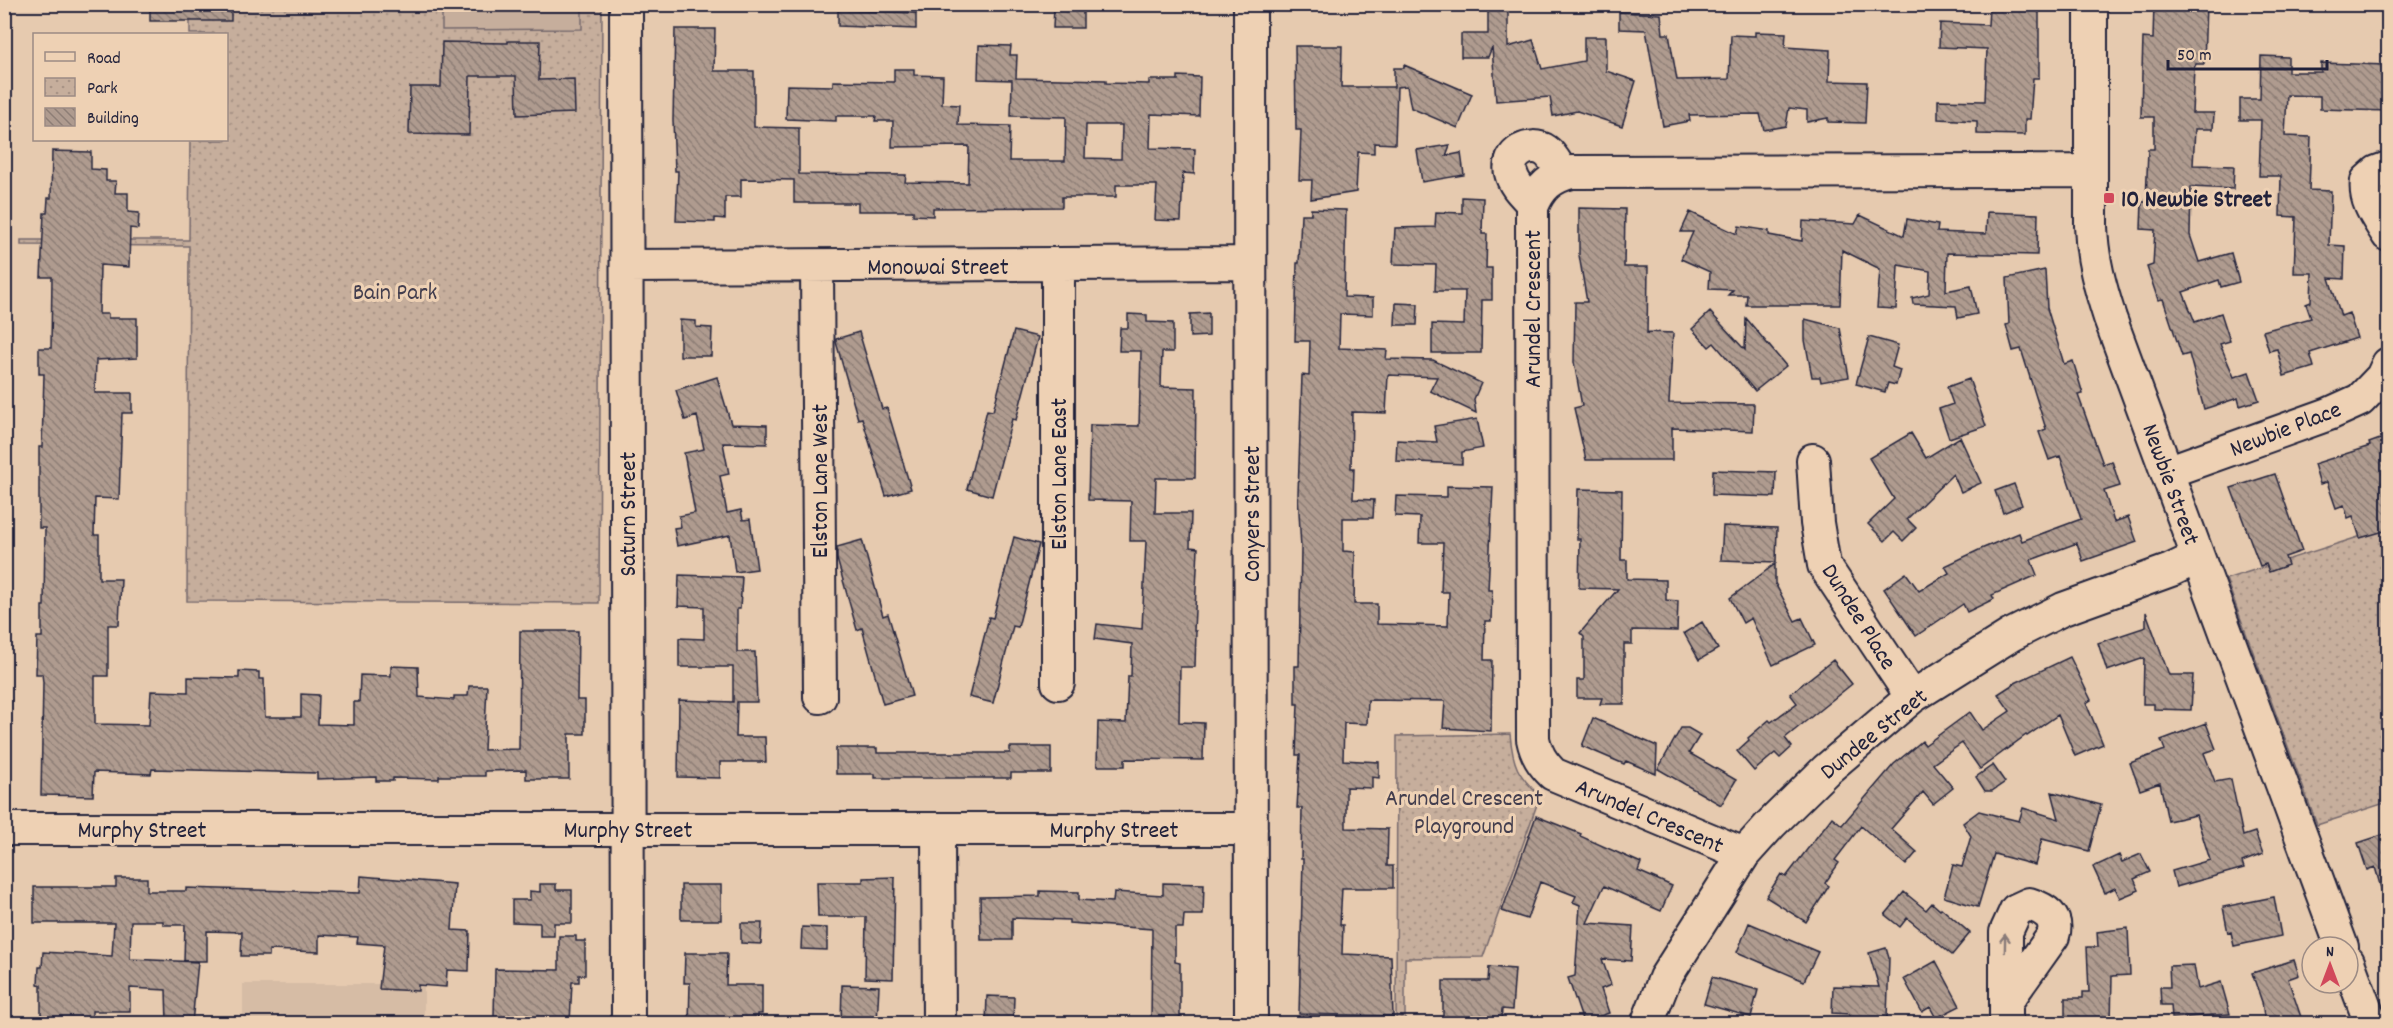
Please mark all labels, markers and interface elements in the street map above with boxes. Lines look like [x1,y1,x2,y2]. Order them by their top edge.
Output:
legend [33,33,228,141]
scale bar [2168,33,2327,71]
text: 50 m [2177,44,2212,69]
text: Road [87,47,121,72]
text: Park [87,77,118,102]
text: Building [87,107,139,132]
place label: 10 Newbie Street [2121,184,2272,218]
marker: 10 Newbie Street [2102,191,2116,205]
street label: Arundel Crescent [1518,230,1552,388]
street label: Monowai Street [867,252,1009,286]
park label: Bain Park [353,277,437,311]
street label: Newbie Place [2225,394,2347,468]
street label: Elston Lane East [1044,398,1078,550]
street label: Elston Lane West [805,404,839,558]
street label: Newbie Street [2131,420,2207,551]
street label: Conyers Street [1237,445,1271,582]
street label: Saturn Street [613,451,647,576]
street label: Dundee Place [1811,558,1904,677]
street label: Dundee Street [1814,681,1936,789]
street label: Arundel Crescent [1569,771,1728,864]
park label: Arundel Crescent Playground [1385,783,1543,845]
street label: Murphy Street [78,815,207,849]
street label: Murphy Street [564,815,693,849]
street label: Murphy Street [1050,815,1179,849]
one-way arrow [1999,934,2011,954]
north arrow [2300,935,2360,995]
text: N [2326,941,2334,964]

